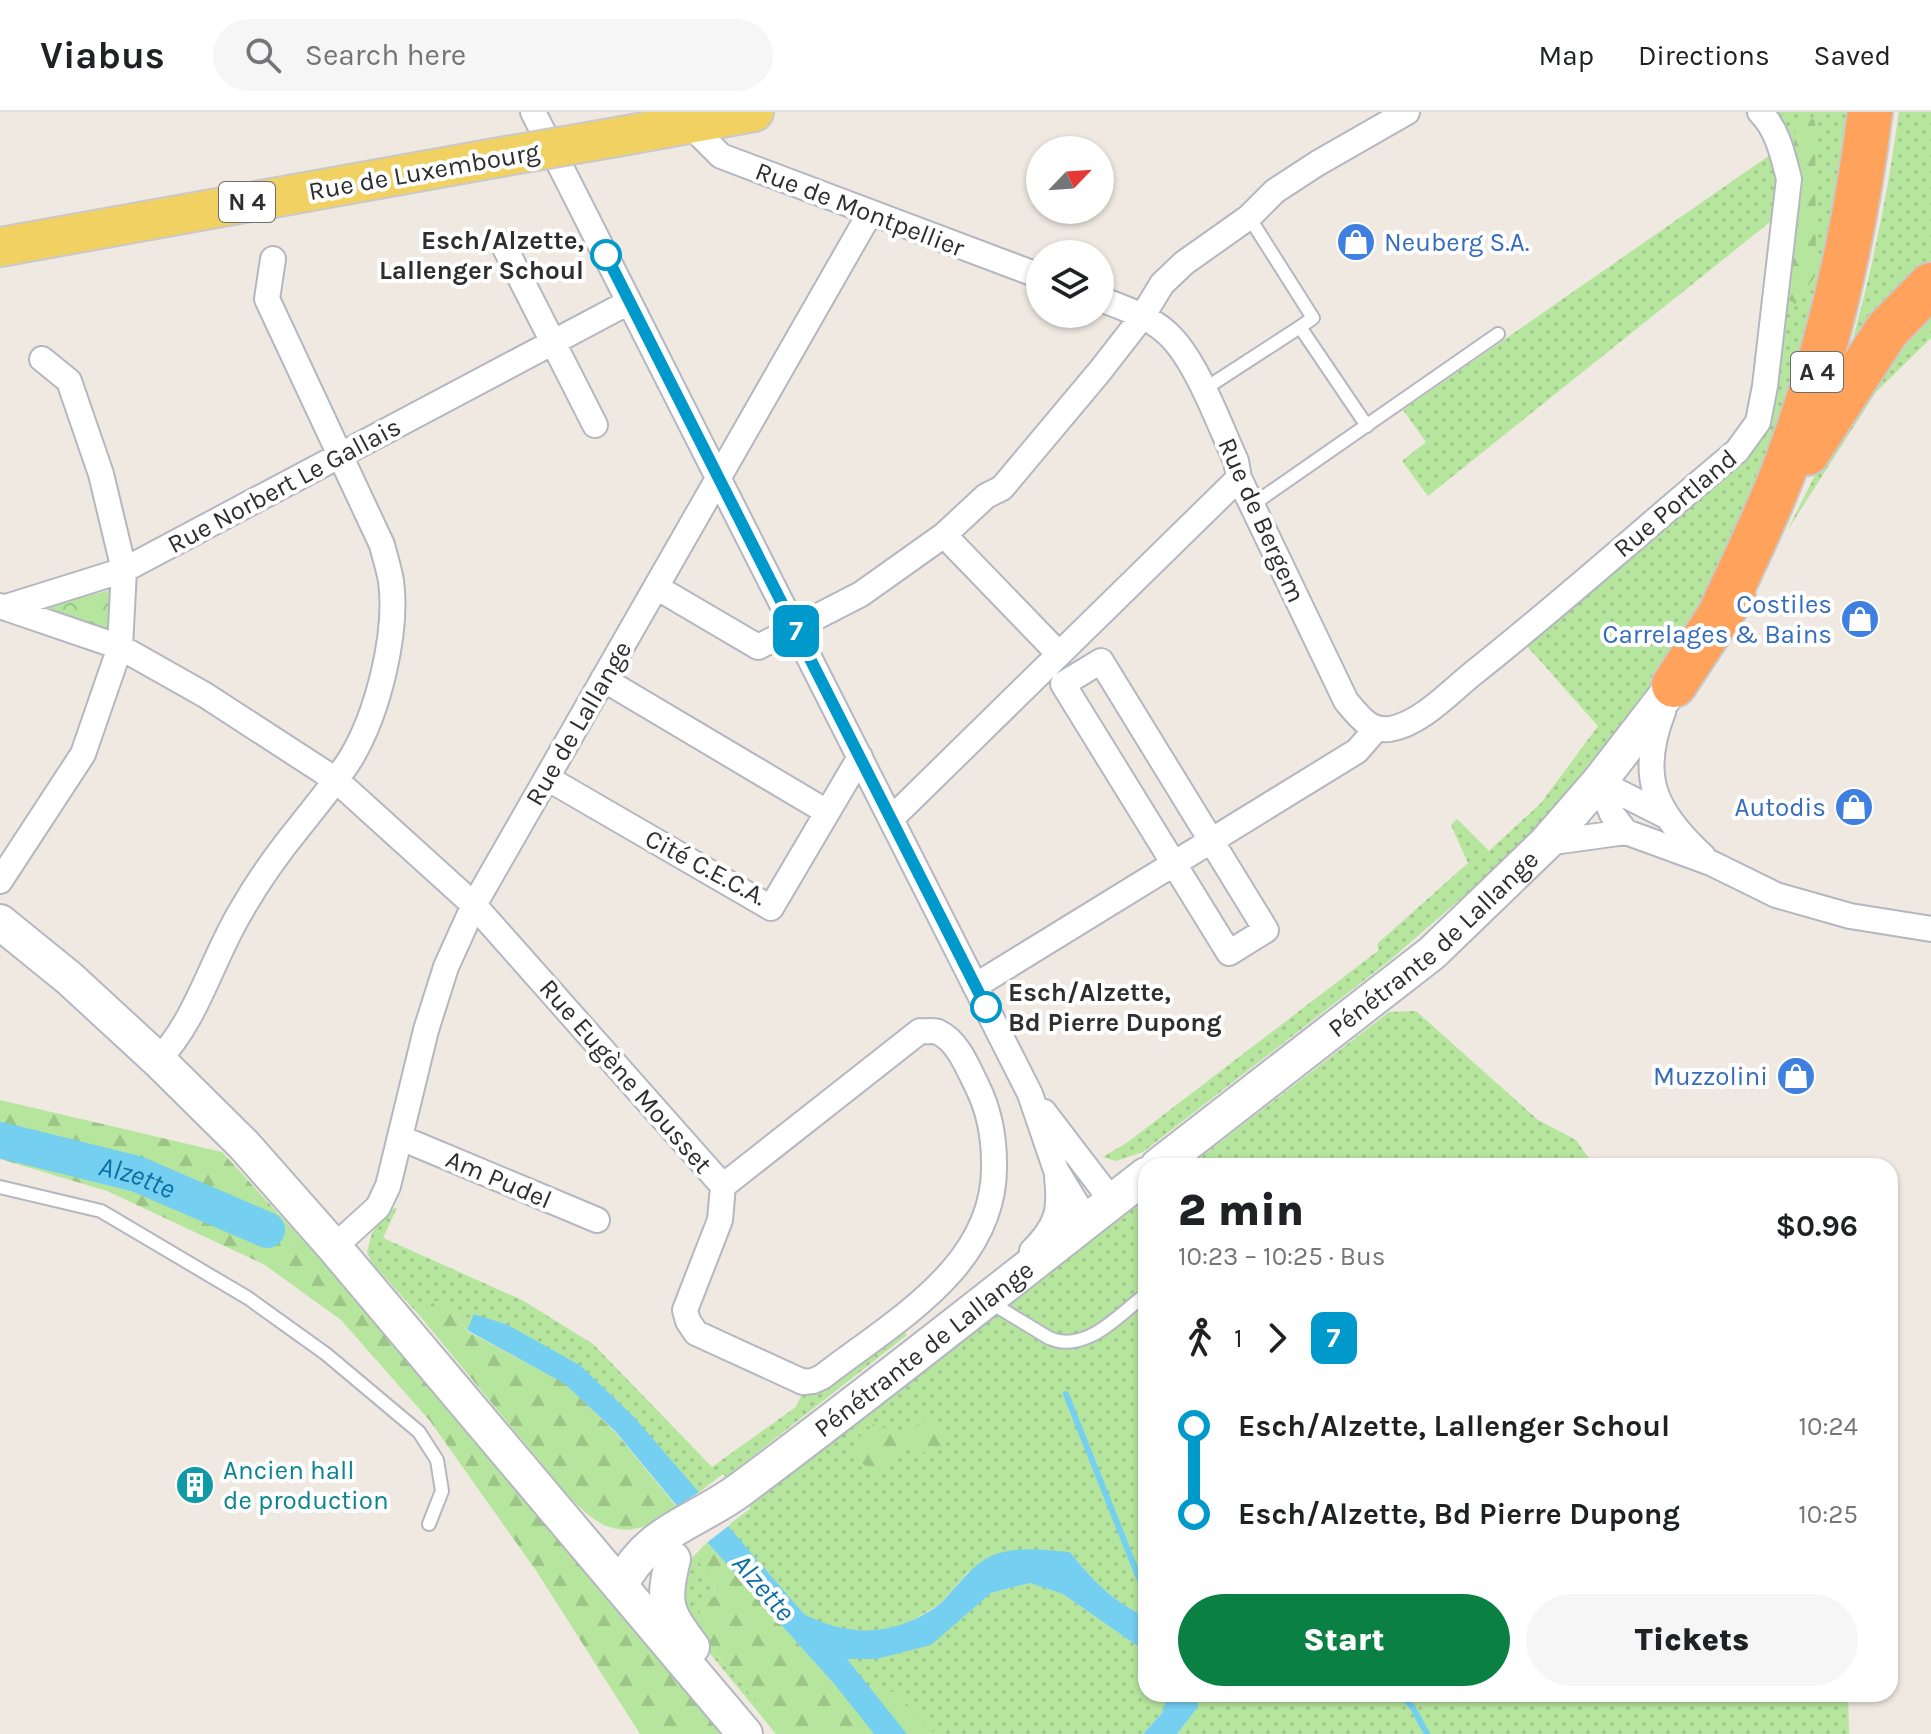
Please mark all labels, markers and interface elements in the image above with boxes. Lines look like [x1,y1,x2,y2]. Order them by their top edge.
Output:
search box [213,19,773,91]
text: Viabus [40,33,165,78]
icon: search [241,33,285,77]
text: Search here [305,37,466,73]
text: Map [1539,39,1594,72]
text: Directions [1638,39,1770,72]
text: Saved [1814,39,1891,72]
street label: Rue de Luxembourg [306,136,542,207]
north arrow [1026,136,1114,224]
map controls [1026,136,1114,328]
street label: Rue de Montpellier [751,155,969,264]
road number: N 4 [219,182,275,222]
shop icon: Neuberg S.A. [1335,221,1377,263]
place label: Esch/Alzette, Lallenger Schoul [379,225,584,286]
place label: Neuberg S.A. [1384,227,1529,258]
marker: Esch/Alzette, Lallenger Schoul [591,240,621,270]
button: layers [1026,240,1114,328]
road number: A 4 [1791,352,1843,392]
street label: Rue Norbert Le Gallais [162,411,406,560]
street label: Rue de Bergem [1211,433,1312,607]
street label: Rue Portland [1607,443,1743,564]
place label: Costiles Carrelages & Bains [1603,589,1832,650]
shop icon: Costiles Carrelages & Bains [1839,598,1881,640]
line badge: 7 [770,605,822,657]
text: 7 [789,614,803,647]
street label: Rue de Lallange [519,635,638,811]
shop icon: Autodis [1833,786,1875,828]
place label: Autodis [1735,792,1826,823]
street label: Cité C.E.C.A. [640,823,772,912]
street label: Pénétrante de Lallange [1322,844,1545,1044]
street label: Rue Eugène Mousset [533,973,719,1180]
place label: Esch/Alzette, Bd Pierre Dupong [1008,977,1222,1038]
marker: Esch/Alzette, Bd Pierre Dupong [971,992,1001,1022]
shop icon: Muzzolini [1775,1055,1817,1097]
place label: Muzzolini [1653,1061,1768,1092]
street label: Am Pudel [441,1143,556,1216]
water label: Alzette [96,1149,180,1205]
text: 2 min [1178,1185,1304,1236]
text: $0.96 [1775,1208,1858,1244]
text: 10:23 – 10:25 · Bus [1178,1241,1385,1272]
street label: Pénétrante de Lallange [808,1254,1040,1444]
icon: walk [1178,1316,1222,1360]
icon: forward [1255,1316,1299,1360]
text: 7 [1327,1321,1341,1354]
text: 1 [1234,1323,1243,1354]
text: Esch/Alzette, Lallenger Schoul [1238,1408,1670,1444]
text: 10:24 [1798,1411,1858,1442]
place label: Ancien hall de production [223,1455,389,1516]
building icon: Ancien hall de production [174,1464,216,1506]
text: Esch/Alzette, Bd Pierre Dupong [1238,1496,1680,1532]
text: 10:25 [1798,1499,1858,1530]
water label: Alzette [725,1547,802,1628]
button: Start [1178,1594,1510,1686]
button: Tickets [1526,1594,1858,1686]

